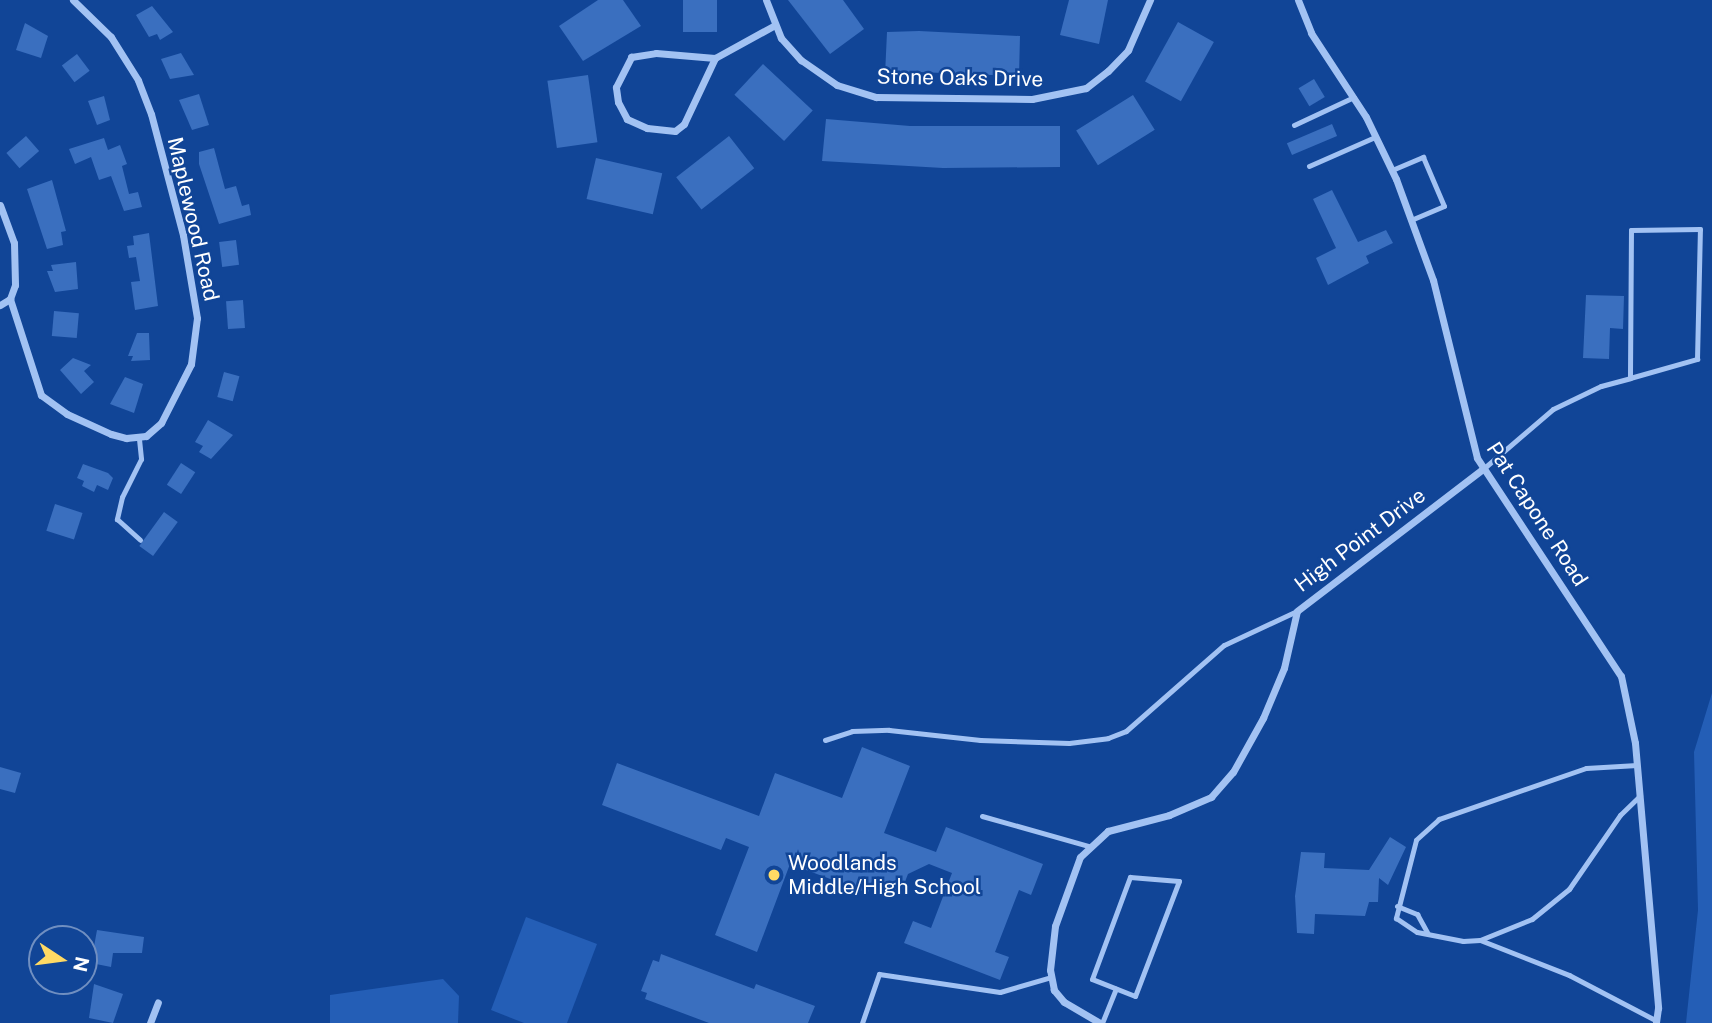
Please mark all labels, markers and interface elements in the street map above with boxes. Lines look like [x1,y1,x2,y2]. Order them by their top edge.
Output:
street label: Stone Oaks Drive [876,64,1044,92]
street label: Maplewood Road [162,135,224,303]
street label: Pat Capone Road [1481,437,1593,591]
street label: High Point Drive [1290,483,1430,597]
place label: Woodlands Middle/High School [788,850,981,900]
marker: Woodlands Middle/High School [766,867,782,883]
north arrow [28,925,98,995]
text: N [69,955,94,974]

